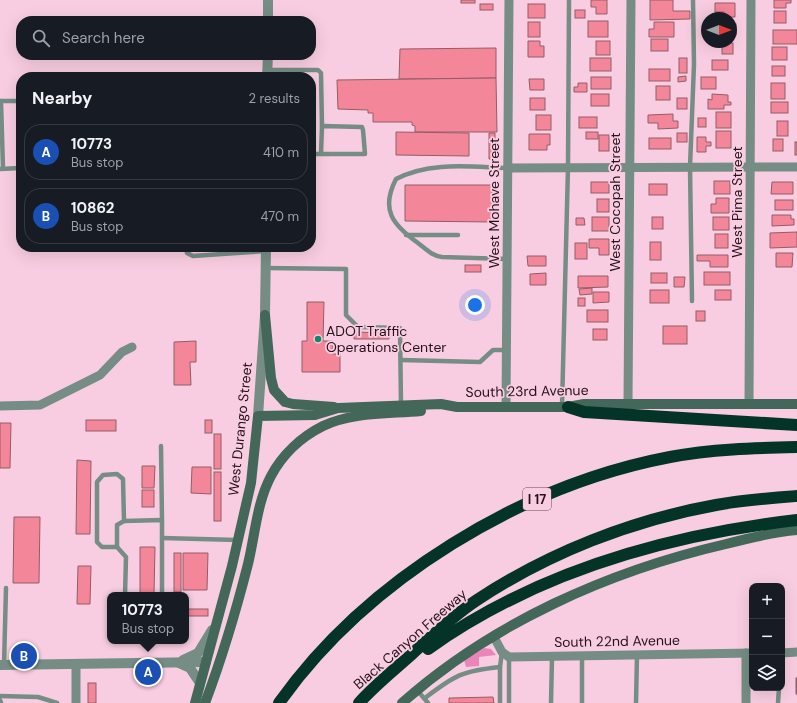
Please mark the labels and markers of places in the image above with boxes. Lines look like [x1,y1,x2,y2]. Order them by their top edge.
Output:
place label: ADOT Traffic Operations Center [326,322,447,356]
marker: ADOT Traffic Operations Center [313,334,323,344]
pin: B [11,641,37,671]
pin: A [135,657,161,687]

